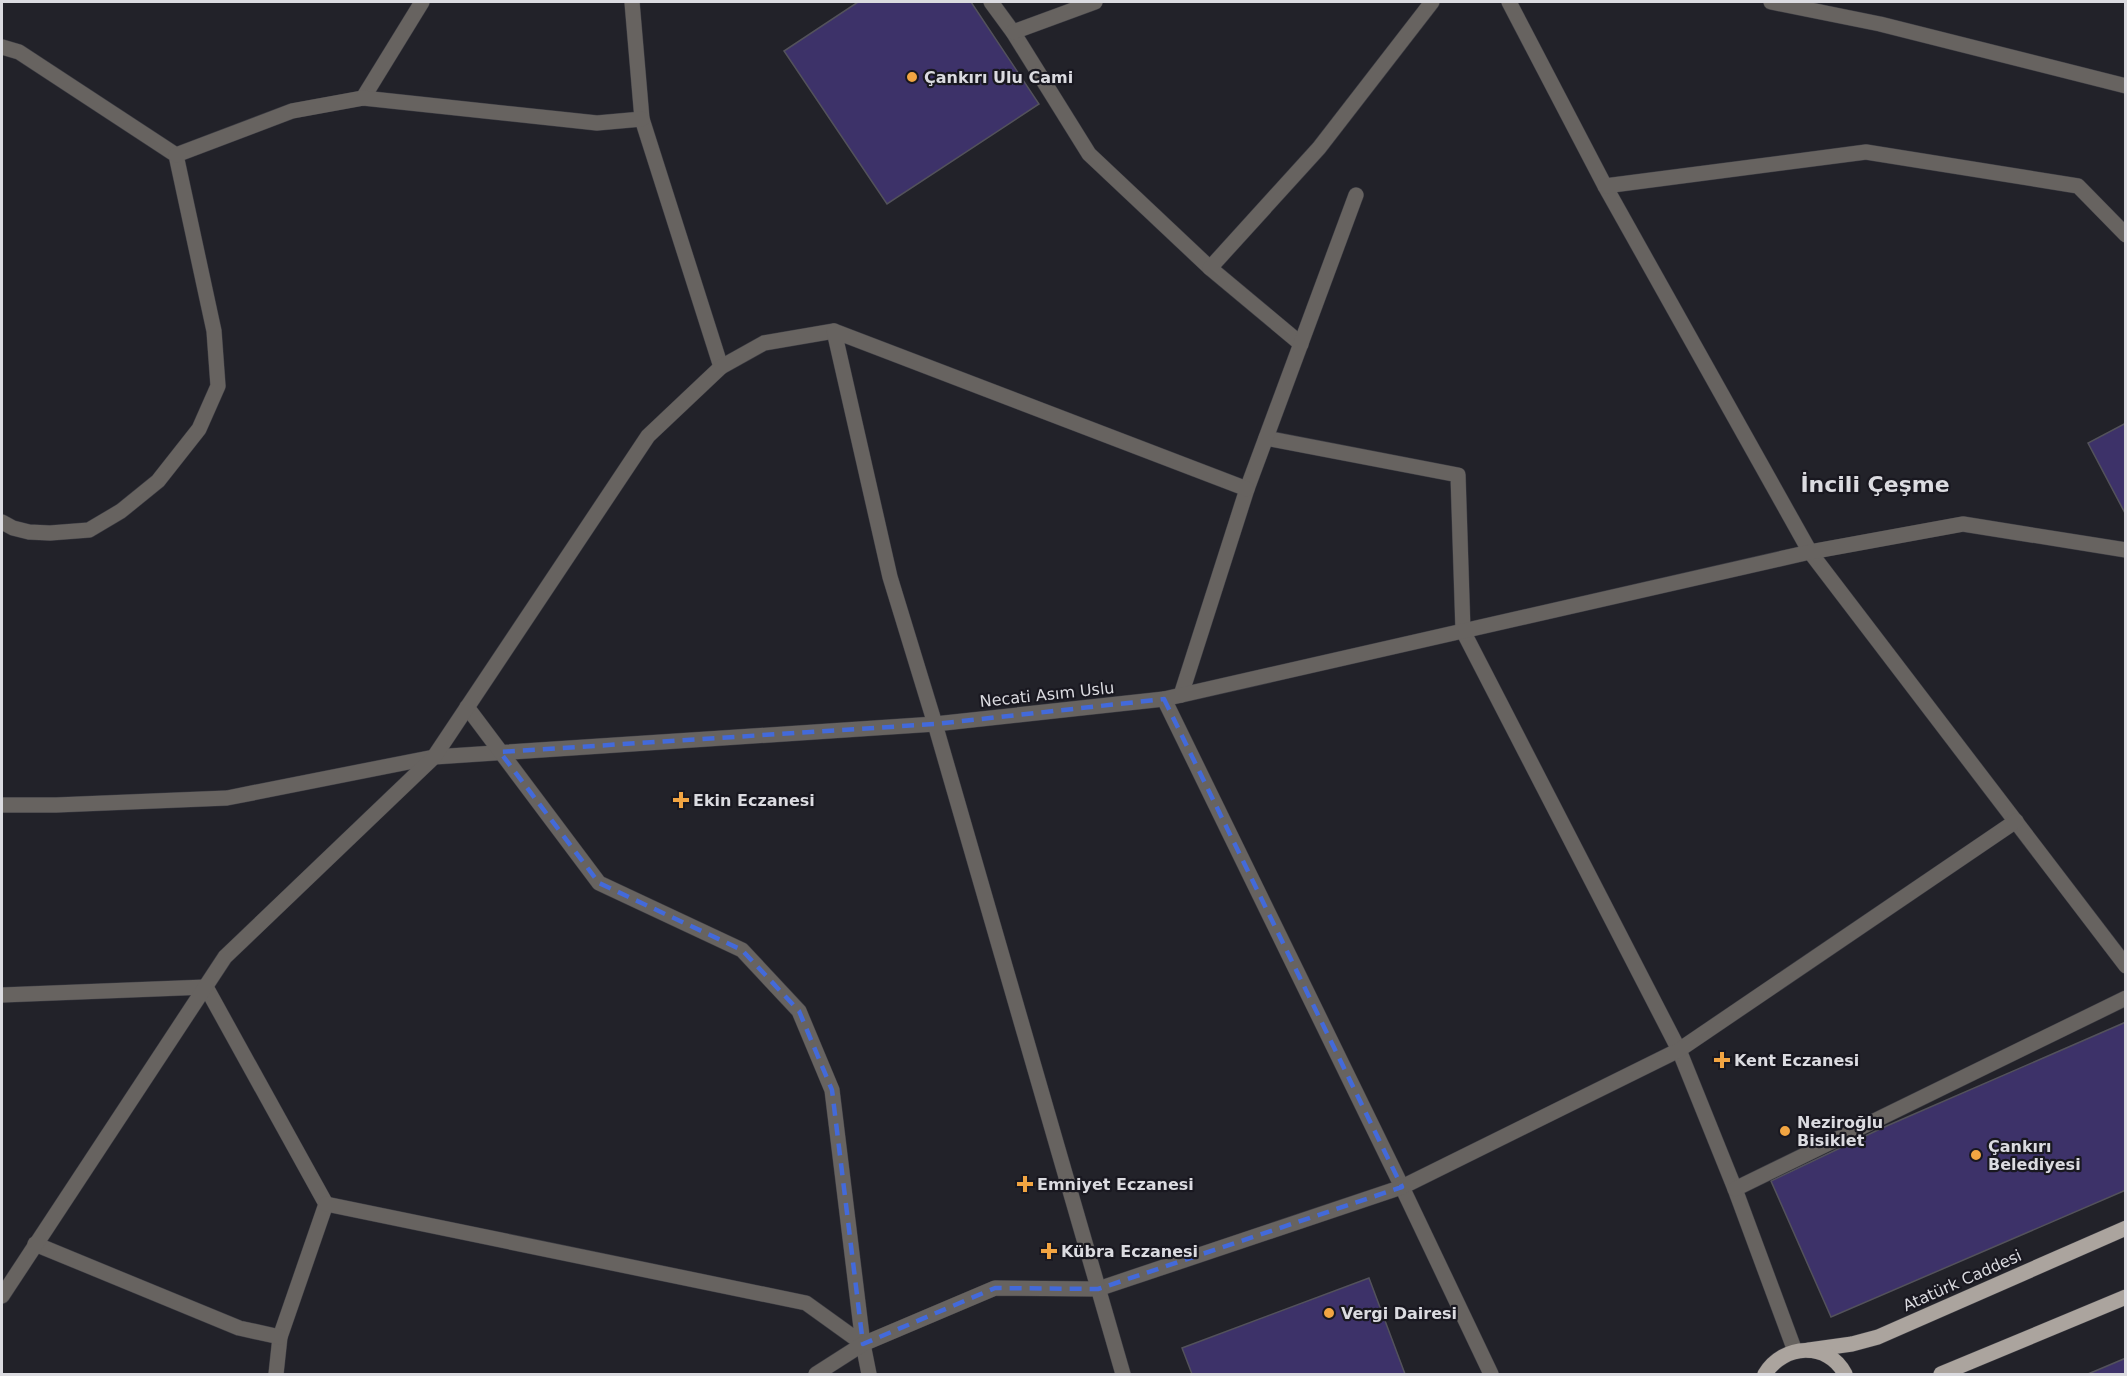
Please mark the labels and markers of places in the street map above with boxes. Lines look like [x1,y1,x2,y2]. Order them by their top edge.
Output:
place label: Çankırı Ulu Cami [924,68,1073,87]
marker: Çankırı Ulu Cami [905,70,919,84]
place label: Ekin Eczanesi [693,791,815,810]
marker: Ekin Eczanesi [674,793,688,807]
place label: Kent Eczanesi [1734,1051,1859,1070]
marker: Kent Eczanesi [1715,1053,1729,1067]
place label: Neziroğlu Bisiklet [1797,1113,1883,1150]
marker: Neziroğlu Bisiklet [1778,1124,1792,1138]
place label: Çankırı Belediyesi [1988,1137,2081,1174]
marker: Çankırı Belediyesi [1969,1148,1983,1162]
place label: Emniyet Eczanesi [1037,1175,1194,1194]
marker: Emniyet Eczanesi [1018,1177,1032,1191]
place label: Kübra Eczanesi [1061,1242,1198,1261]
marker: Kübra Eczanesi [1042,1244,1056,1258]
place label: Vergi Dairesi [1341,1304,1457,1323]
marker: Vergi Dairesi [1322,1306,1336,1320]

